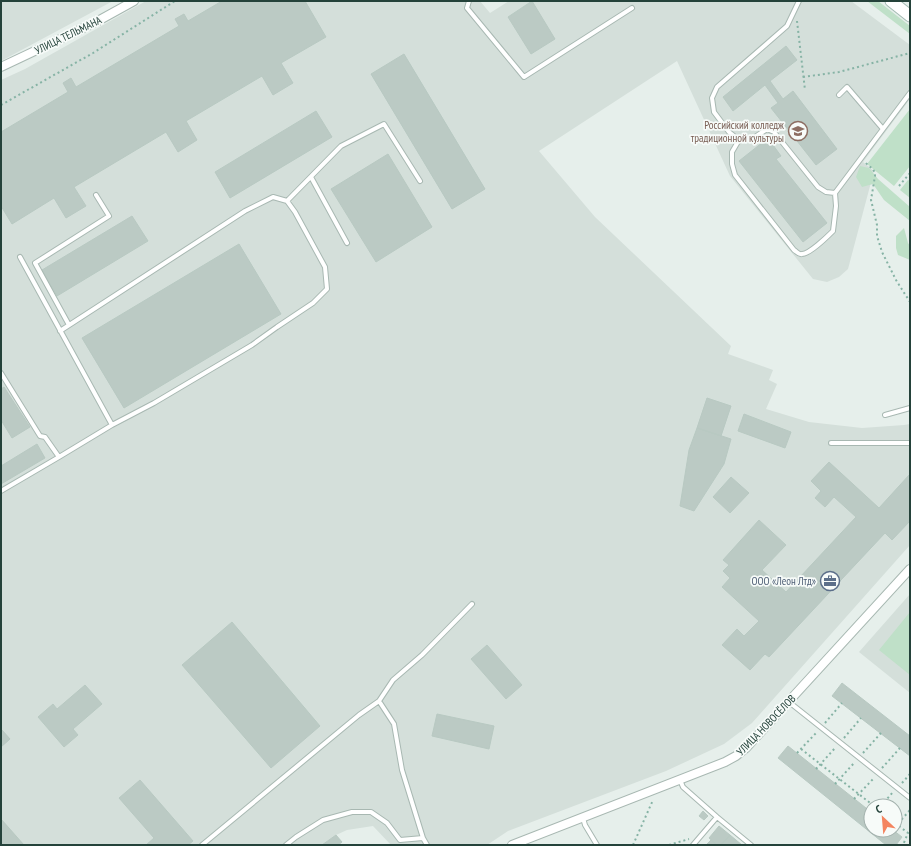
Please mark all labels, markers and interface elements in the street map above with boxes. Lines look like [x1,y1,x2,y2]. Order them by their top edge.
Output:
street label: УЛИЦА ТЕЛЬМАНА [32,12,104,57]
place label: Российский колледж традиционной культуры [691,118,784,145]
school or university icon: Российский колледж традиционной культуры [787,120,809,142]
office icon: ООО «Леон Лтд» [819,570,841,592]
place label: ООО «Леон Лтд» [752,574,816,588]
street label: УЛИЦА НОВОСЁЛОВ [733,692,799,758]
north arrow [863,798,903,838]
text: С [873,802,884,816]

